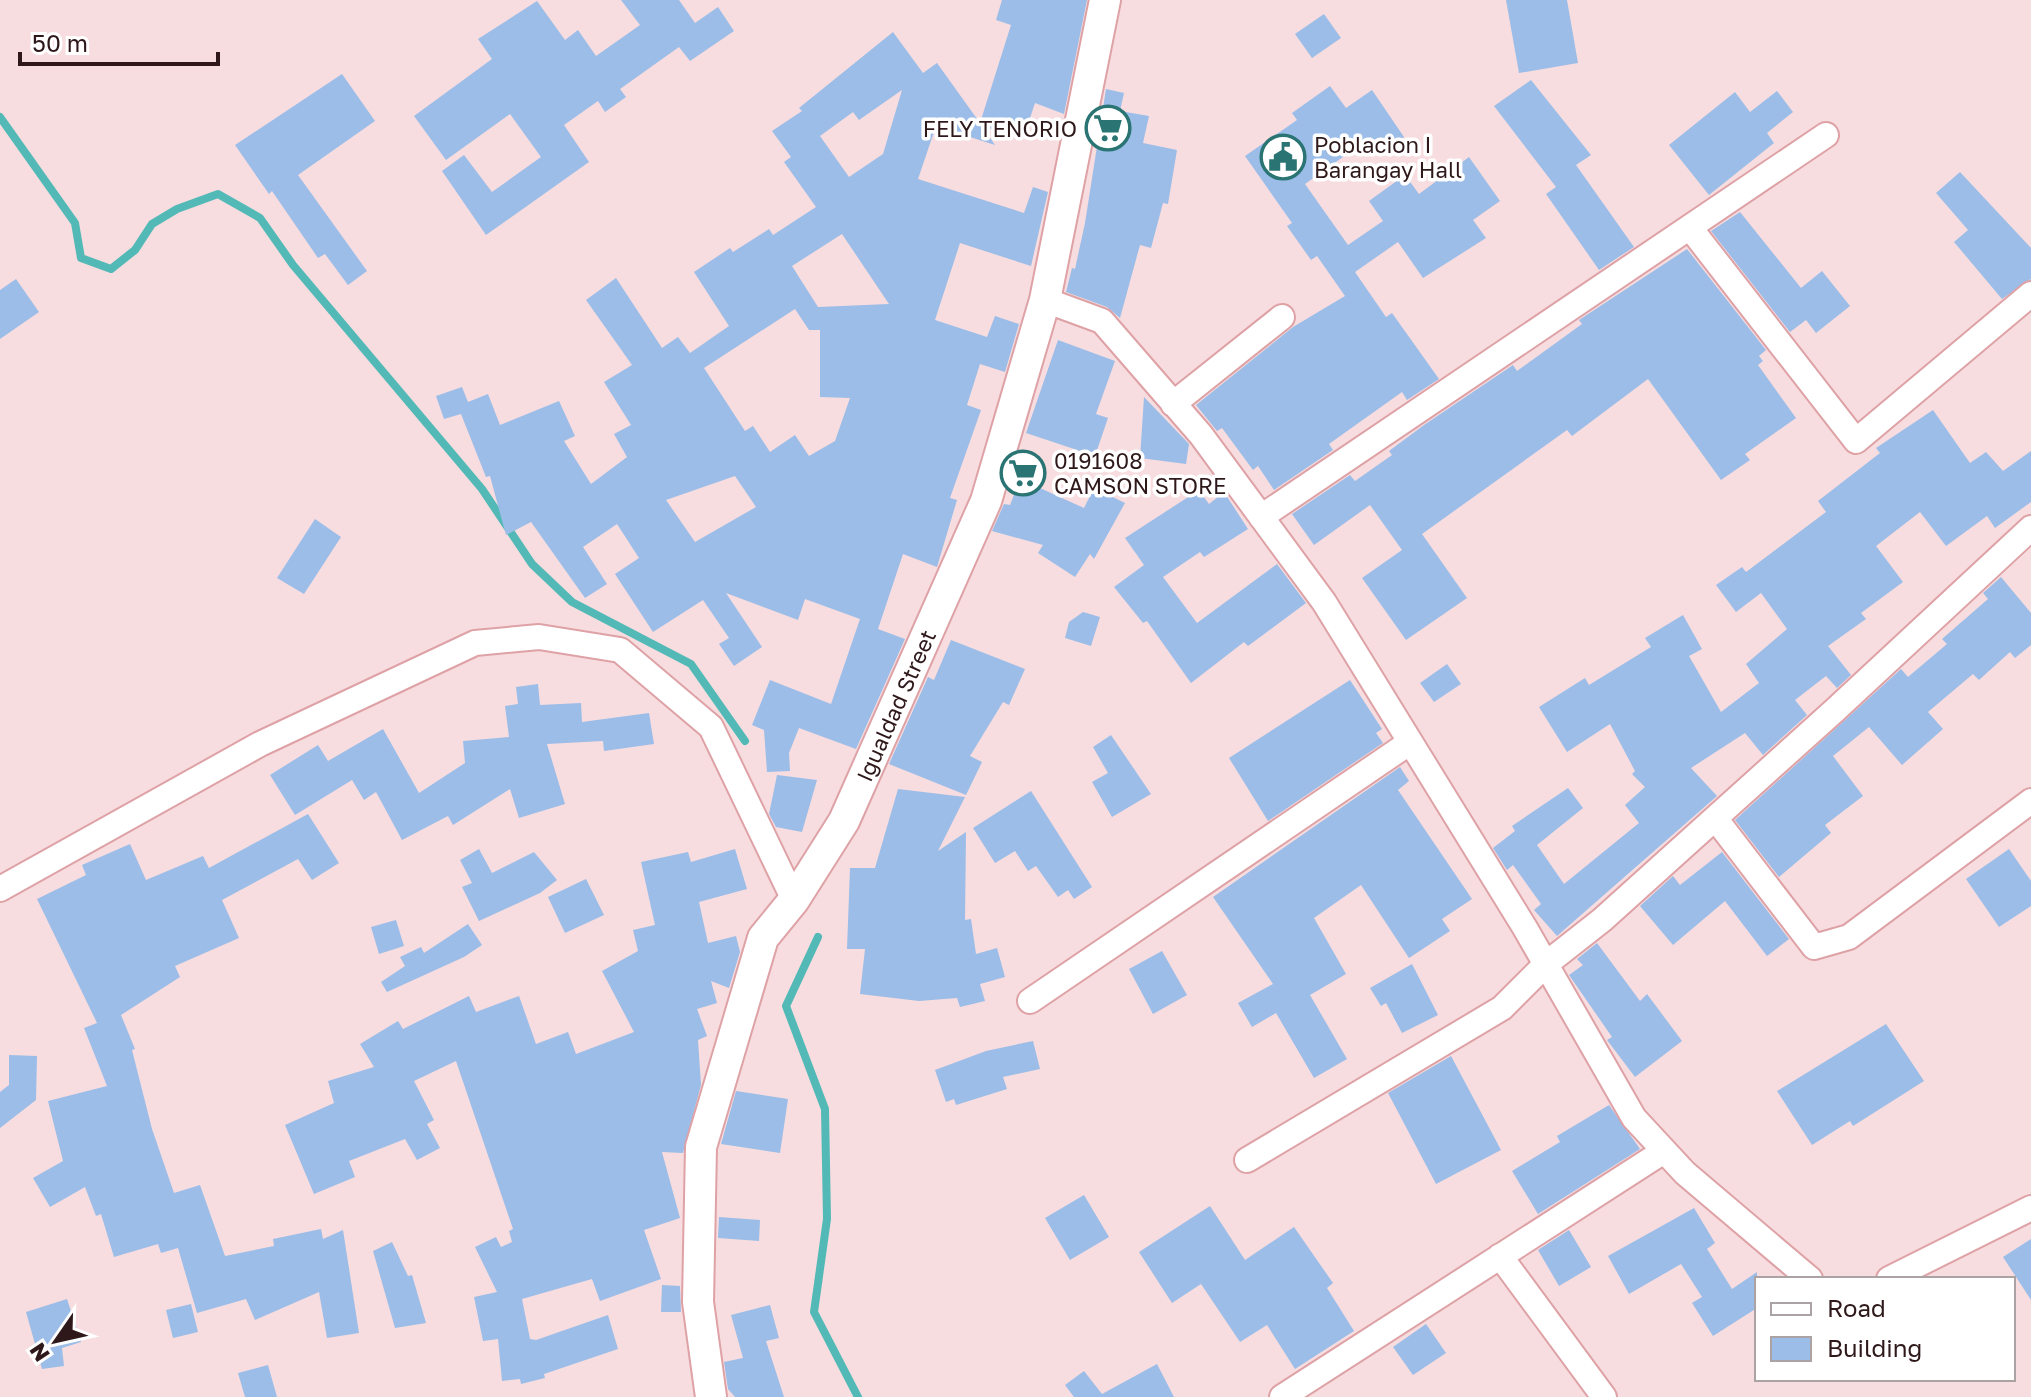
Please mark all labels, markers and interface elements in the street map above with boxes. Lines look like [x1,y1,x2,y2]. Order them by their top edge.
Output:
scale bar [20,16,218,66]
text: 50 m [32,28,88,57]
supermarket icon: FELY TENORIO [1084,104,1132,152]
place label: FELY TENORIO [923,115,1077,142]
place label: Poblacion I Barangay Hall [1314,131,1462,183]
public building icon: Poblacion I Barangay Hall [1259,133,1307,181]
place label: 0191608 CAMSON STORE [1054,447,1226,499]
supermarket icon: 0191608 CAMSON STORE [999,449,1047,497]
street label: Igualdad Street [850,625,941,785]
legend [1755,1277,2015,1381]
text: Road [1827,1293,1886,1322]
north arrow [16,1301,96,1381]
text: Building [1827,1333,1922,1362]
text: N [23,1338,55,1367]

